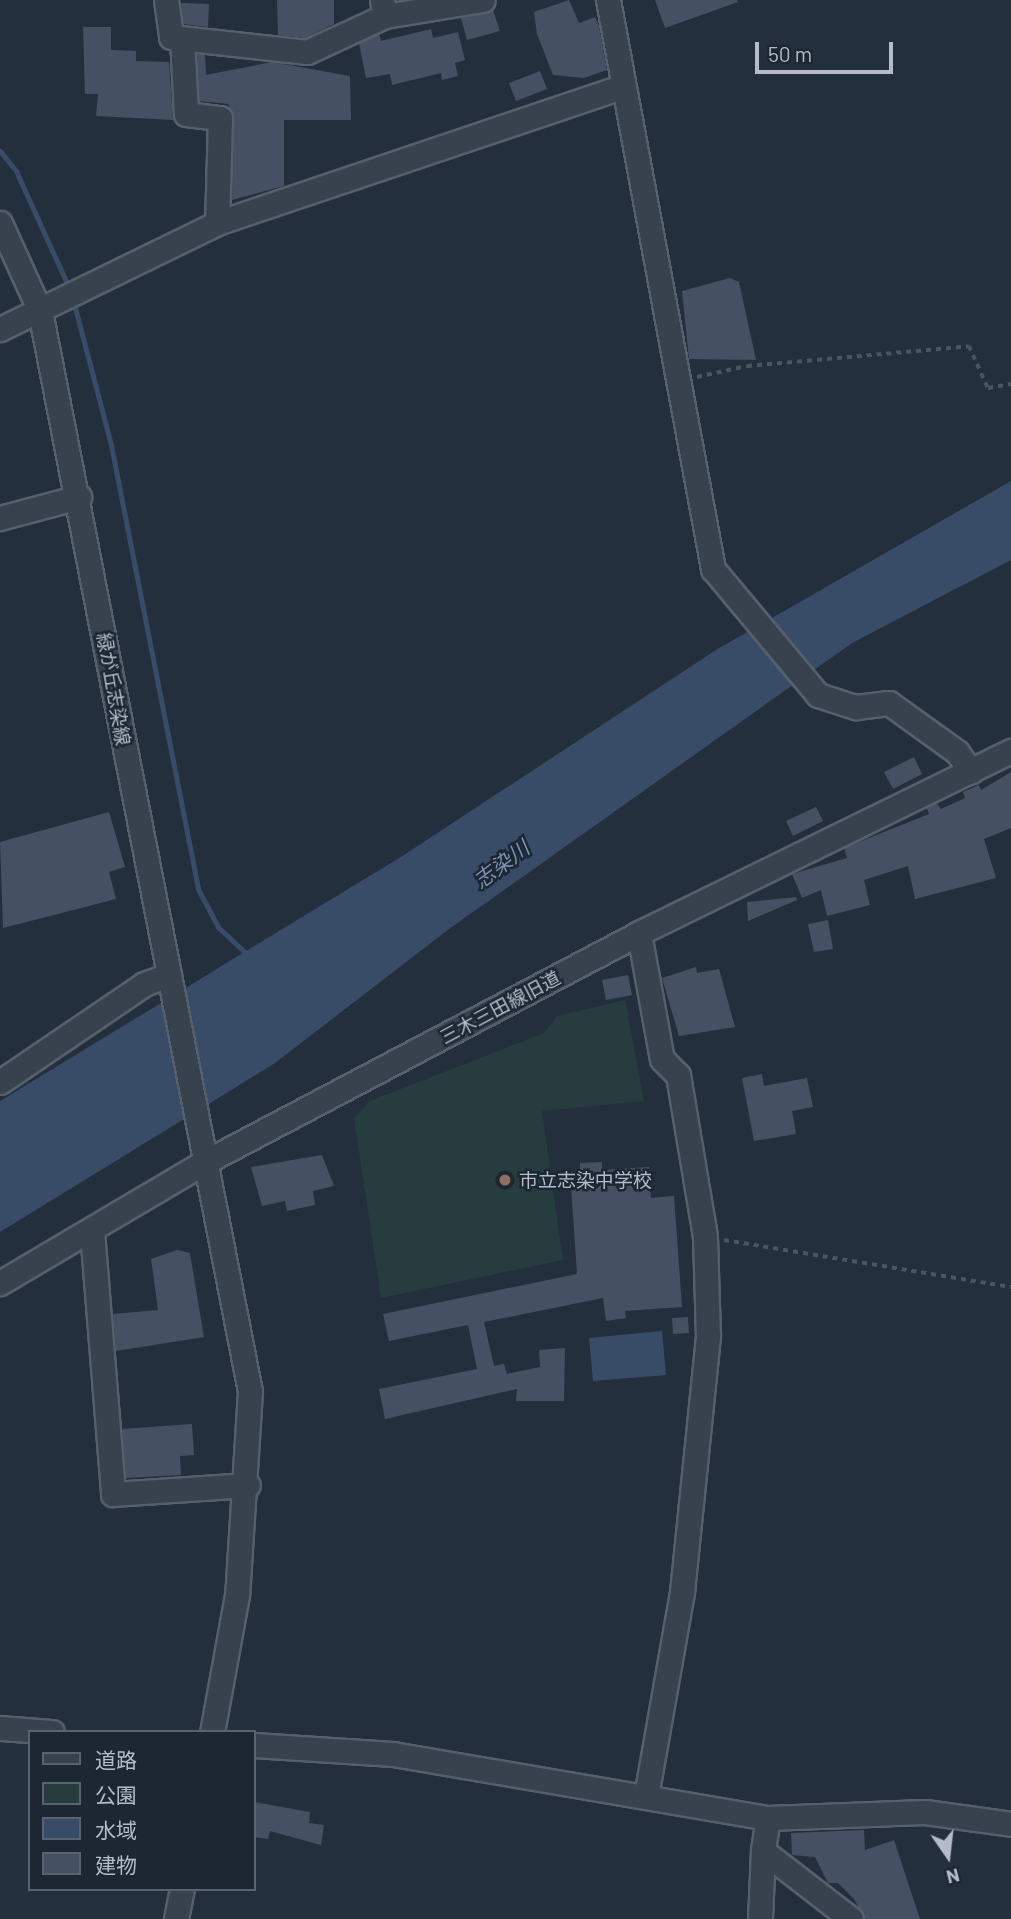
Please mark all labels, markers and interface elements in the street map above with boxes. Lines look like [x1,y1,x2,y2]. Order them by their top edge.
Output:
scale bar [759,28,897,72]
text: 50 m [768,41,812,66]
street label: 緑が丘志染線 [93,631,135,747]
water label: 志染川 [468,835,534,893]
street label: 三木三田線旧道 [436,966,564,1048]
place label: 市立志染中学校 [519,1169,652,1191]
marker: 市立志染中学校 [497,1172,513,1188]
legend [28,1730,256,1891]
text: 道路 [95,1747,137,1772]
text: 公園 [95,1782,137,1807]
text: 水域 [95,1817,137,1842]
north arrow [913,1821,983,1891]
text: 建物 [95,1852,137,1877]
text: N [944,1864,962,1890]

